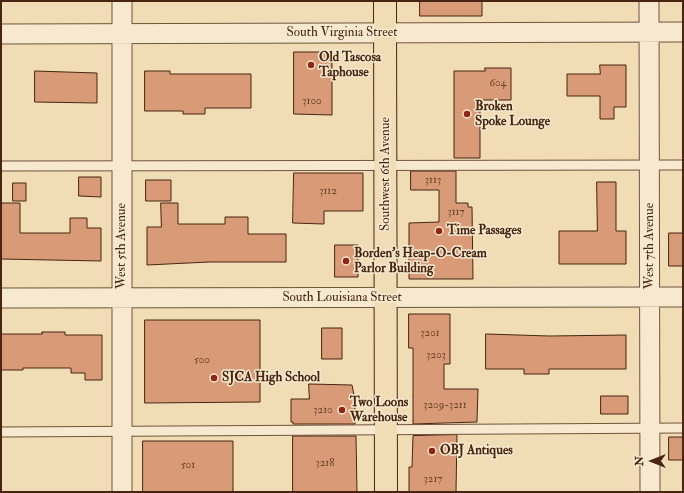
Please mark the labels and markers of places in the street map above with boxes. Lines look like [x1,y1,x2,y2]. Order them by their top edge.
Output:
place label: Old Tascosa Taphouse [319,50,381,81]
marker: Old Tascosa Taphouse [306,60,316,70]
place label: Broken Spoke Lounge [475,99,550,130]
marker: Broken Spoke Lounge [462,109,472,119]
place label: Time Passages [447,223,521,239]
marker: Time Passages [434,226,444,236]
place label: Borden's Heap-O-Cream Parlor Building [354,246,487,277]
marker: Borden's Heap-O-Cream Parlor Building [341,256,351,266]
place label: SJCA High School [222,370,320,386]
marker: SJCA High School [209,373,219,383]
place label: Two Loons Warehouse [350,395,408,426]
marker: Two Loons Warehouse [337,405,347,415]
place label: OBJ Antiques [440,443,513,459]
marker: OBJ Antiques [427,446,437,456]

